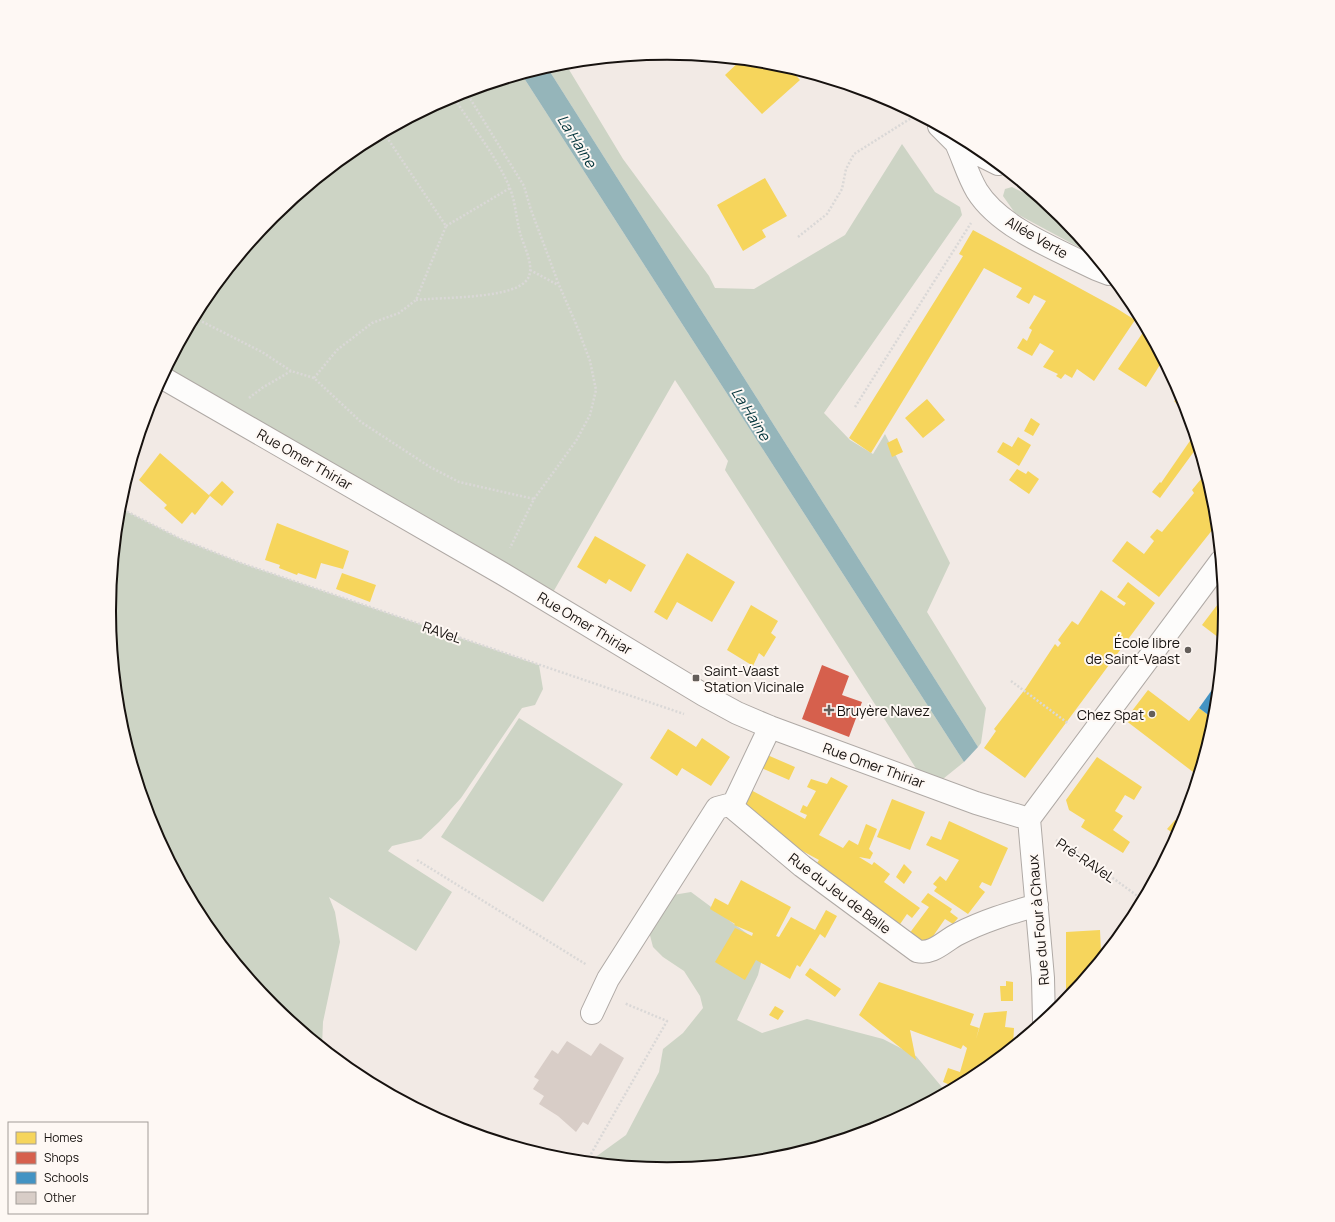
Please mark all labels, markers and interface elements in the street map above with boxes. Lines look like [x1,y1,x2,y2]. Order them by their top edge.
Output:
water label: La Haine [553,111,602,173]
street label: Allée Verte [1002,212,1072,262]
water label: La Haine [727,384,776,446]
street label: Rue Omer Thiriar [254,424,356,494]
street label: Rue Omer Thiriar [534,587,636,659]
street label: RAVeL [420,617,464,647]
place label: École libre de Saint-Vaast [1086,633,1180,668]
marker: École libre de Saint-Vaast [1183,645,1193,655]
place label: Saint-Vaast Station Vicinale [704,661,804,696]
marker: Saint-Vaast Station Vicinale [691,673,701,683]
place label: Bruyère Navez [837,701,930,720]
marker: Bruyère Navez [824,705,834,715]
place label: Chez Spat [1077,705,1144,724]
marker: Chez Spat [1147,709,1157,719]
street label: Rue Omer Thiriar [820,738,928,792]
street label: Pré-RAVeL [1053,833,1119,887]
street label: Rue du Jeu de Balle [785,848,895,938]
street label: Rue du Four à Chaux [1023,853,1053,986]
legend [8,1122,148,1214]
text: Homes [44,1129,83,1146]
text: Shops [44,1149,79,1166]
text: Schools [44,1169,88,1186]
text: Other [44,1189,77,1206]

